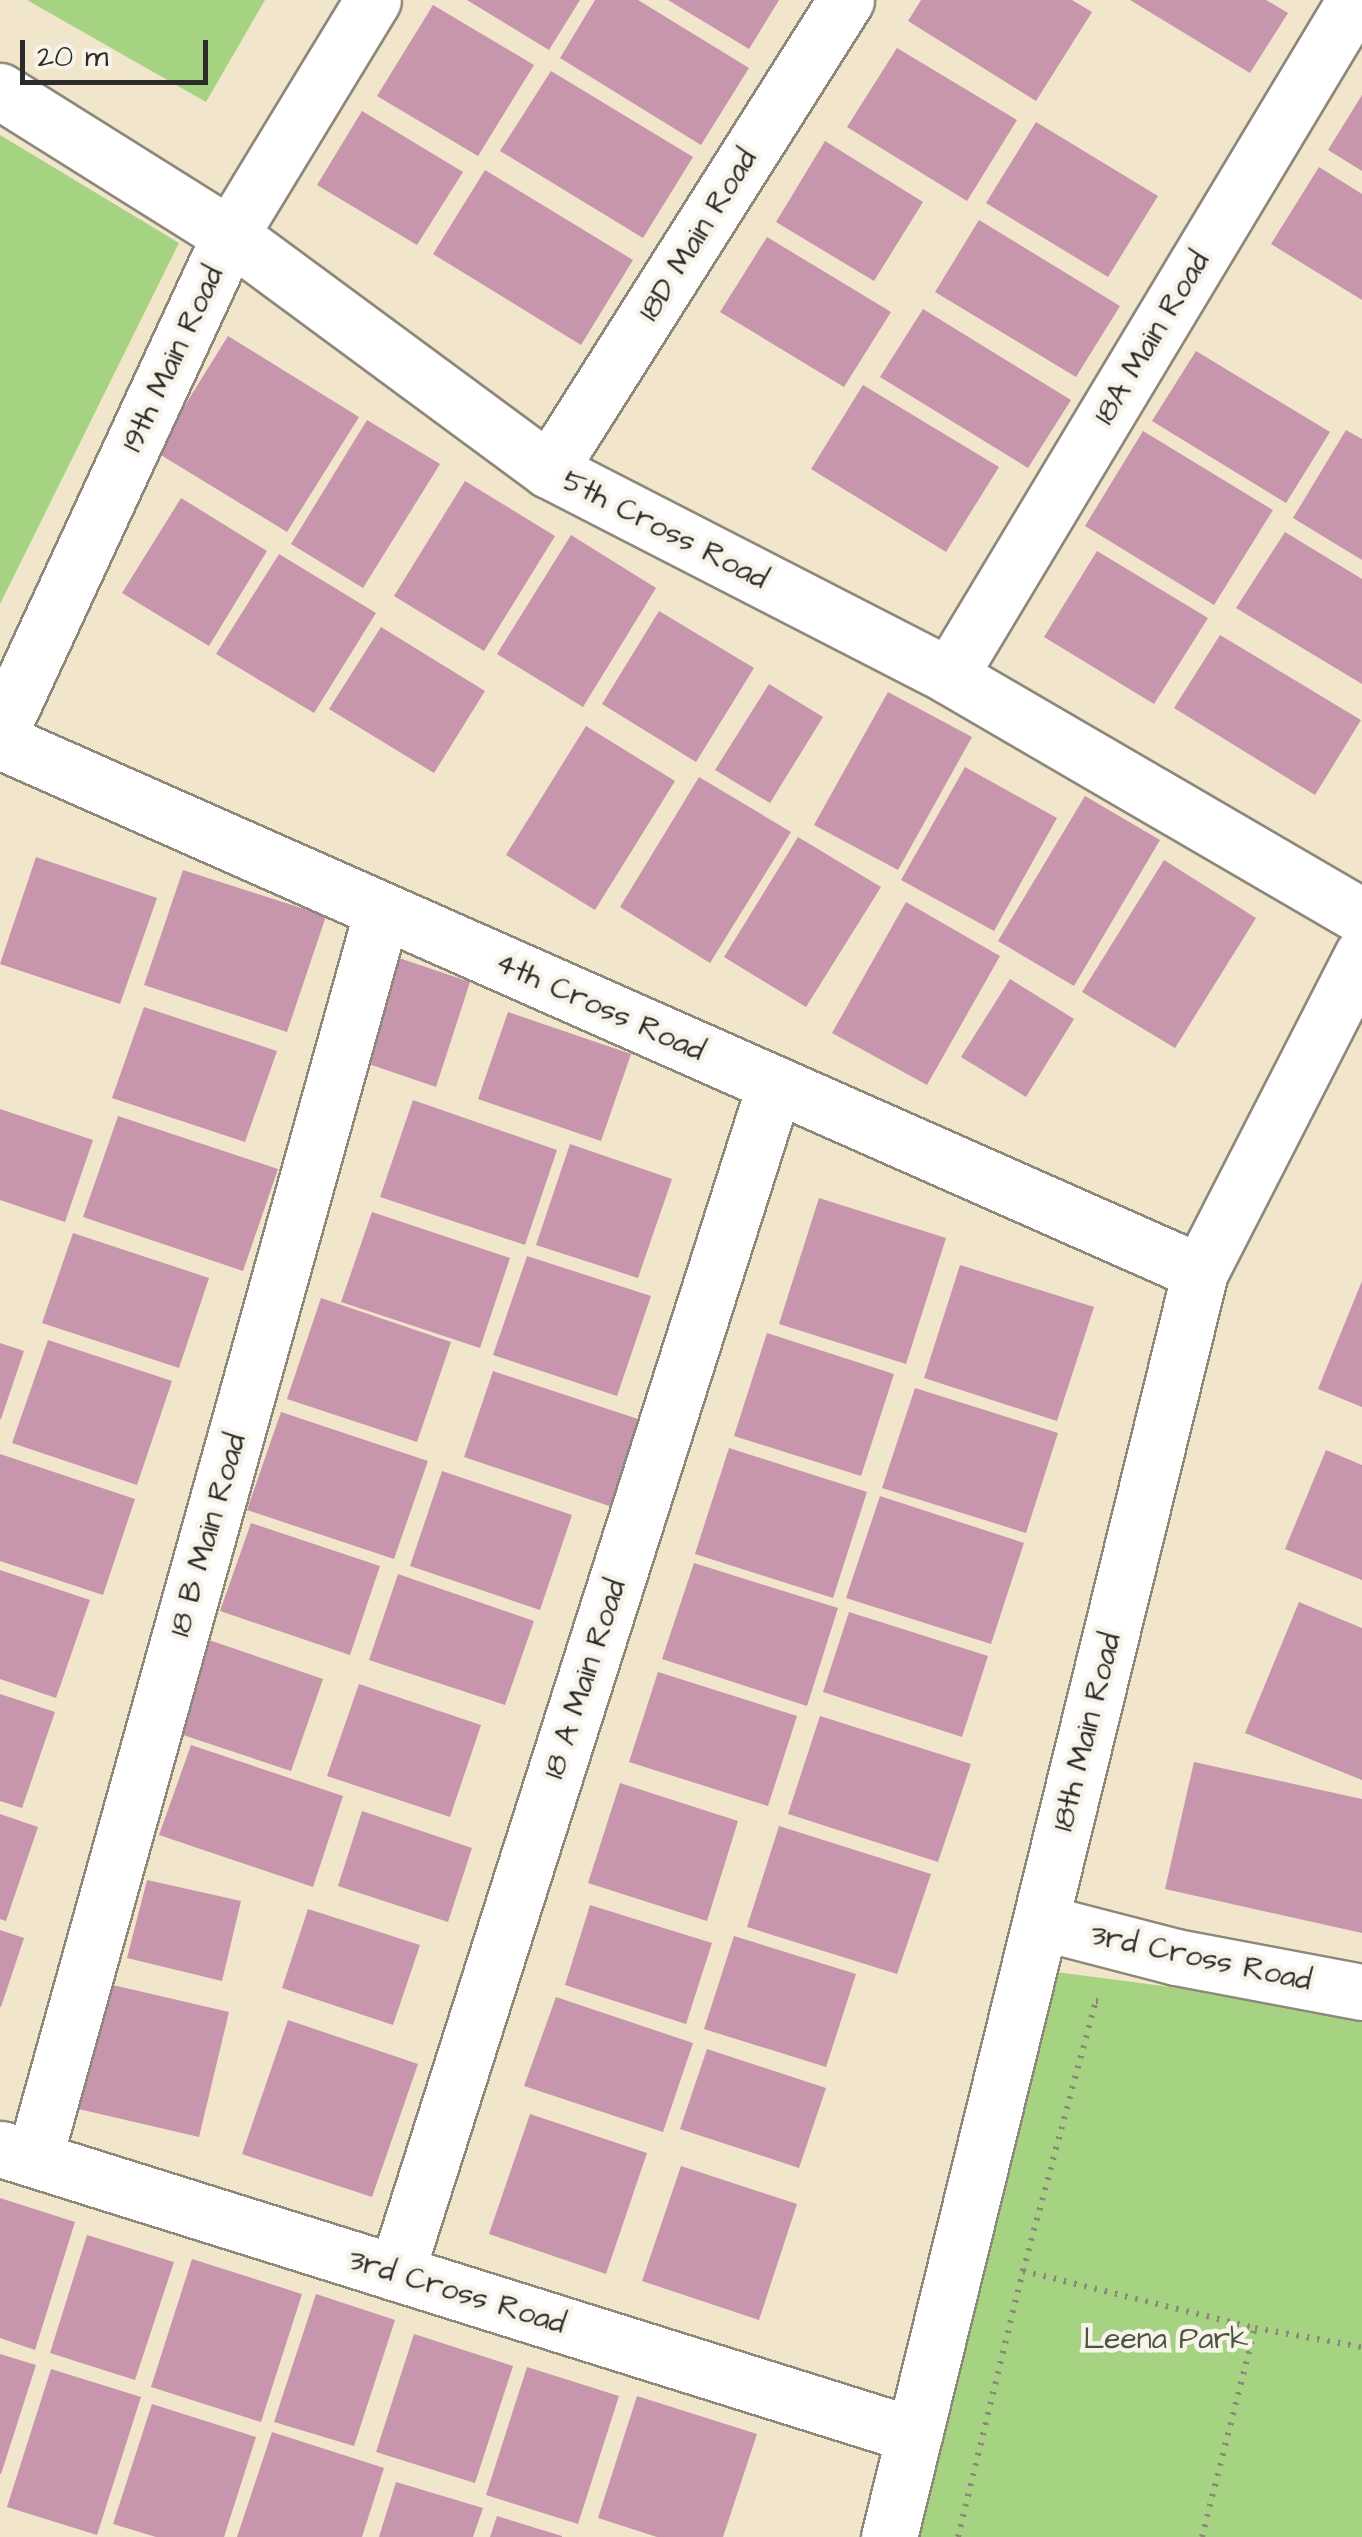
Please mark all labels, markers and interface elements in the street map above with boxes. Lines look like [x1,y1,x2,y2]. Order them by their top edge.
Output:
scale bar [25,20,212,82]
text: 20 m [37,36,108,78]
street label: 18D Main Road [631,143,765,327]
street label: 18A Main Road [1086,245,1218,431]
street label: 19th Main Road [114,261,232,457]
street label: 5th Cross Road [556,463,774,597]
street label: 4th Cross Road [490,945,710,1069]
street label: 18 B Main Road [162,1430,254,1640]
street label: 18 A Main Road [536,1575,634,1783]
street label: 18th Main Road [1045,1629,1129,1835]
street label: 3rd Cross Road [1087,1917,1315,1999]
street label: 3rd Cross Road [344,2242,570,2342]
park label: Leena Park [1084,2321,1248,2357]

